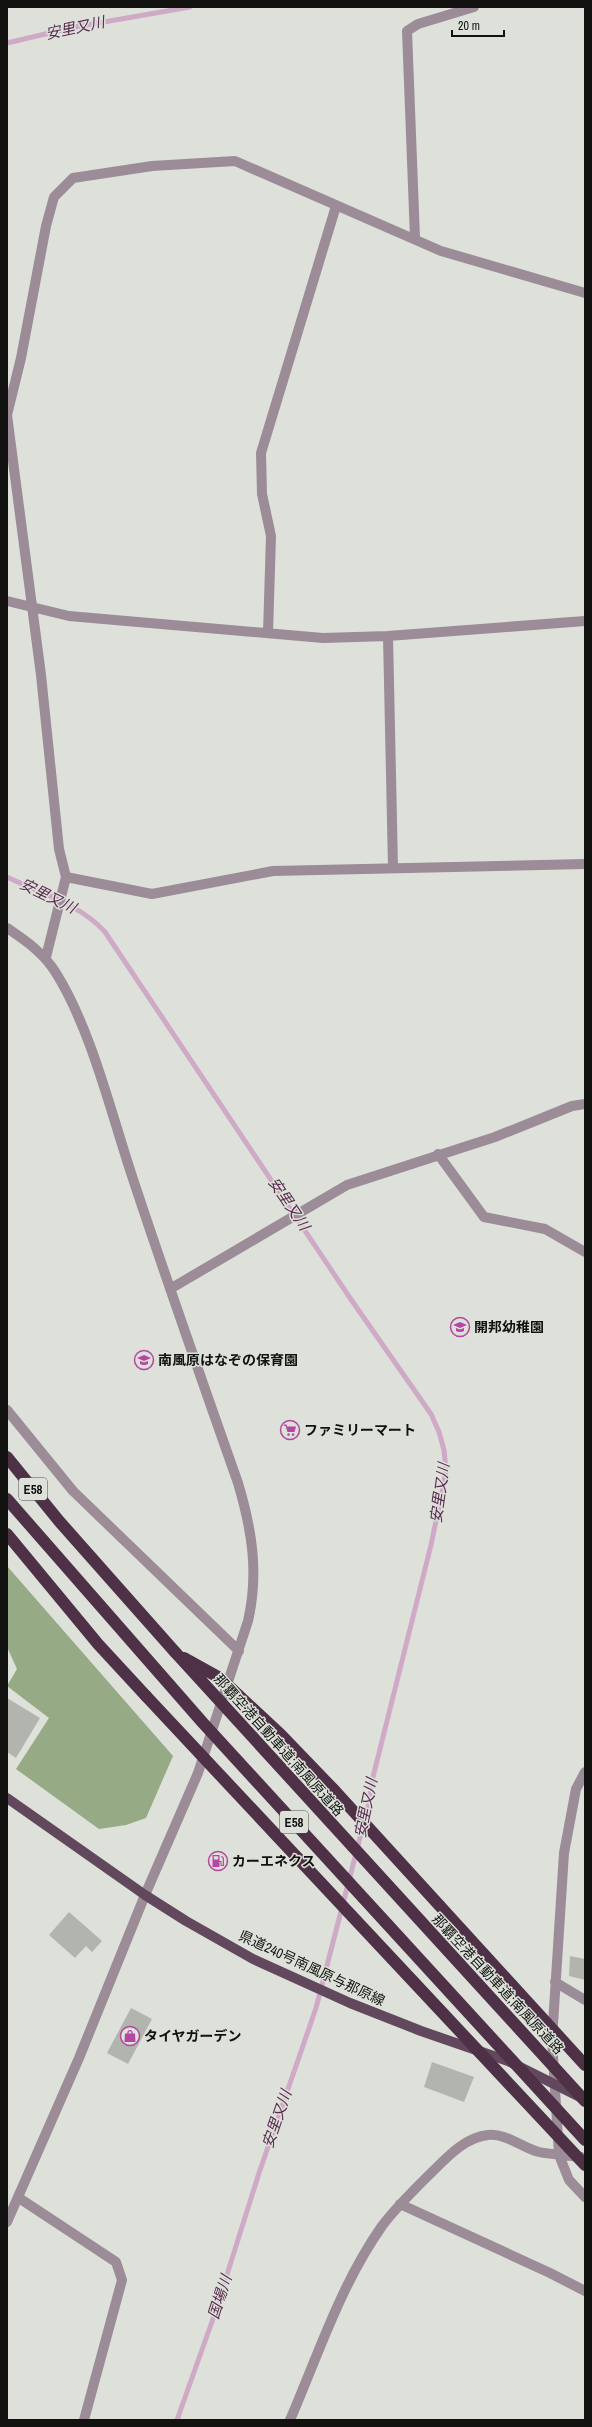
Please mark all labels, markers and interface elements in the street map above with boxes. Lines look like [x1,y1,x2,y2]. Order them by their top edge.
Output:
water label: 安里又川 [43,11,108,44]
scale bar [452,12,504,38]
text: 20 m [458,18,480,34]
water label: 安里又川 [17,873,82,919]
water label: 安里又川 [264,1173,316,1236]
school or university icon: 開邦幼稚園 [449,1316,471,1338]
place label: 開邦幼稚園 [474,1318,544,1336]
school or university icon: 南風原はなぞの保育園 [133,1349,155,1371]
place label: 南風原はなぞの保育園 [158,1351,298,1369]
supermarket icon: ファミリーマート [279,1419,301,1441]
place label: ファミリーマート [304,1421,416,1439]
water label: 安里又川 [425,1460,454,1524]
road number: E58 [19,1478,47,1500]
street label: 那覇空港自動車道;南風原道路 [210,1670,348,1820]
water label: 安里又川 [349,1774,382,1839]
road number: E58 [280,1811,308,1833]
fuel station icon: カーエネクス [207,1850,229,1872]
place label: カーエネクス [232,1852,316,1870]
street label: 那覇空港自動車道;南風原道路 [428,1910,568,2058]
street label: 県道240号南風原与那原線 [236,1926,388,2010]
shop icon: タイヤガーデン [119,2025,141,2047]
place label: タイヤガーデン [144,2027,242,2045]
water label: 安里又川 [257,2085,297,2151]
water label: 国場川 [203,2270,237,2321]

